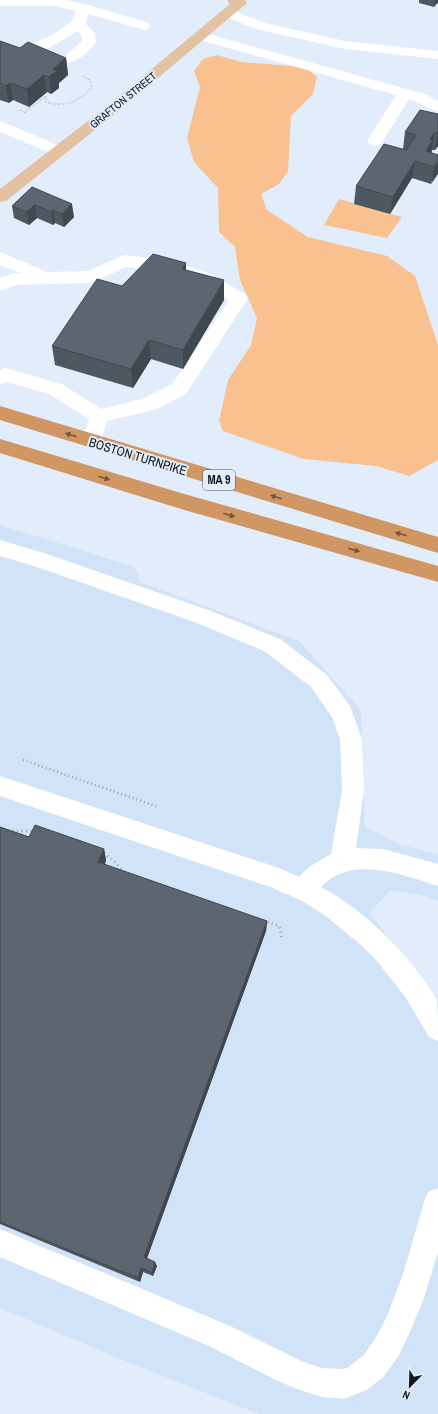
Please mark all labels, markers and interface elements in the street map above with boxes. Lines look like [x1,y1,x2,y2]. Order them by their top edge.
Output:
street label: GRAFTON STREET [87,68,160,131]
one-way arrow [65,432,77,438]
street label: BOSTON TURNPIKE [87,434,189,479]
road number: MA 9 [203,470,235,490]
one-way arrow [99,475,111,481]
one-way arrow [269,494,281,500]
one-way arrow [223,512,235,518]
one-way arrow [394,531,406,537]
one-way arrow [348,547,360,553]
north arrow [390,1366,430,1406]
text: N [400,1387,412,1403]

